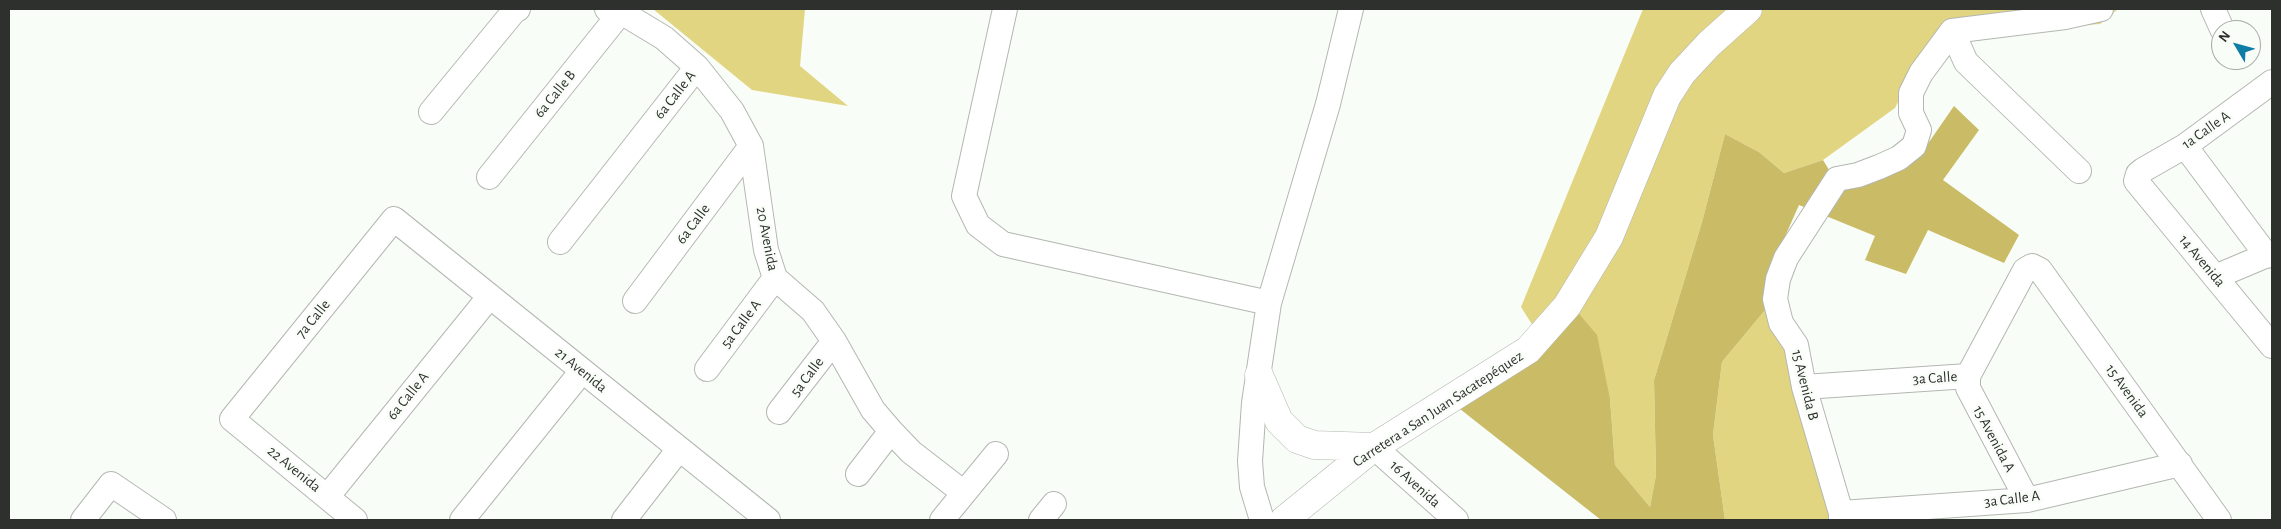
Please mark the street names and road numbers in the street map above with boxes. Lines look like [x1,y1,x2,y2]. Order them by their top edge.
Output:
street label: 6a Calle B [530,67,580,121]
street label: 6a Calle A [650,67,700,123]
street label: 1a Calle A [2178,107,2234,153]
street label: 6a Calle [672,200,714,248]
street label: 20 Avenida [752,206,782,272]
street label: 14 Avenida [2175,231,2229,291]
street label: 7a Calle [292,296,334,342]
street label: 5a Calle A [717,296,765,352]
street label: 21 Avenida [551,344,611,396]
street label: Carretera a San Juan Sacatepéquez [1349,347,1527,471]
street label: 15 Avenida B [1788,348,1822,422]
street label: 5a Calle [786,354,828,400]
street label: 15 Avenida [2102,361,2152,421]
street label: 3a Calle [1912,367,1958,389]
street label: 6a Calle A [383,368,433,424]
street label: 15 Avenida A [1969,403,2019,475]
street label: 22 Avenida [264,442,324,496]
street label: 16 Avenida [1386,457,1444,511]
street label: 3a Calle A [1983,487,2041,511]

